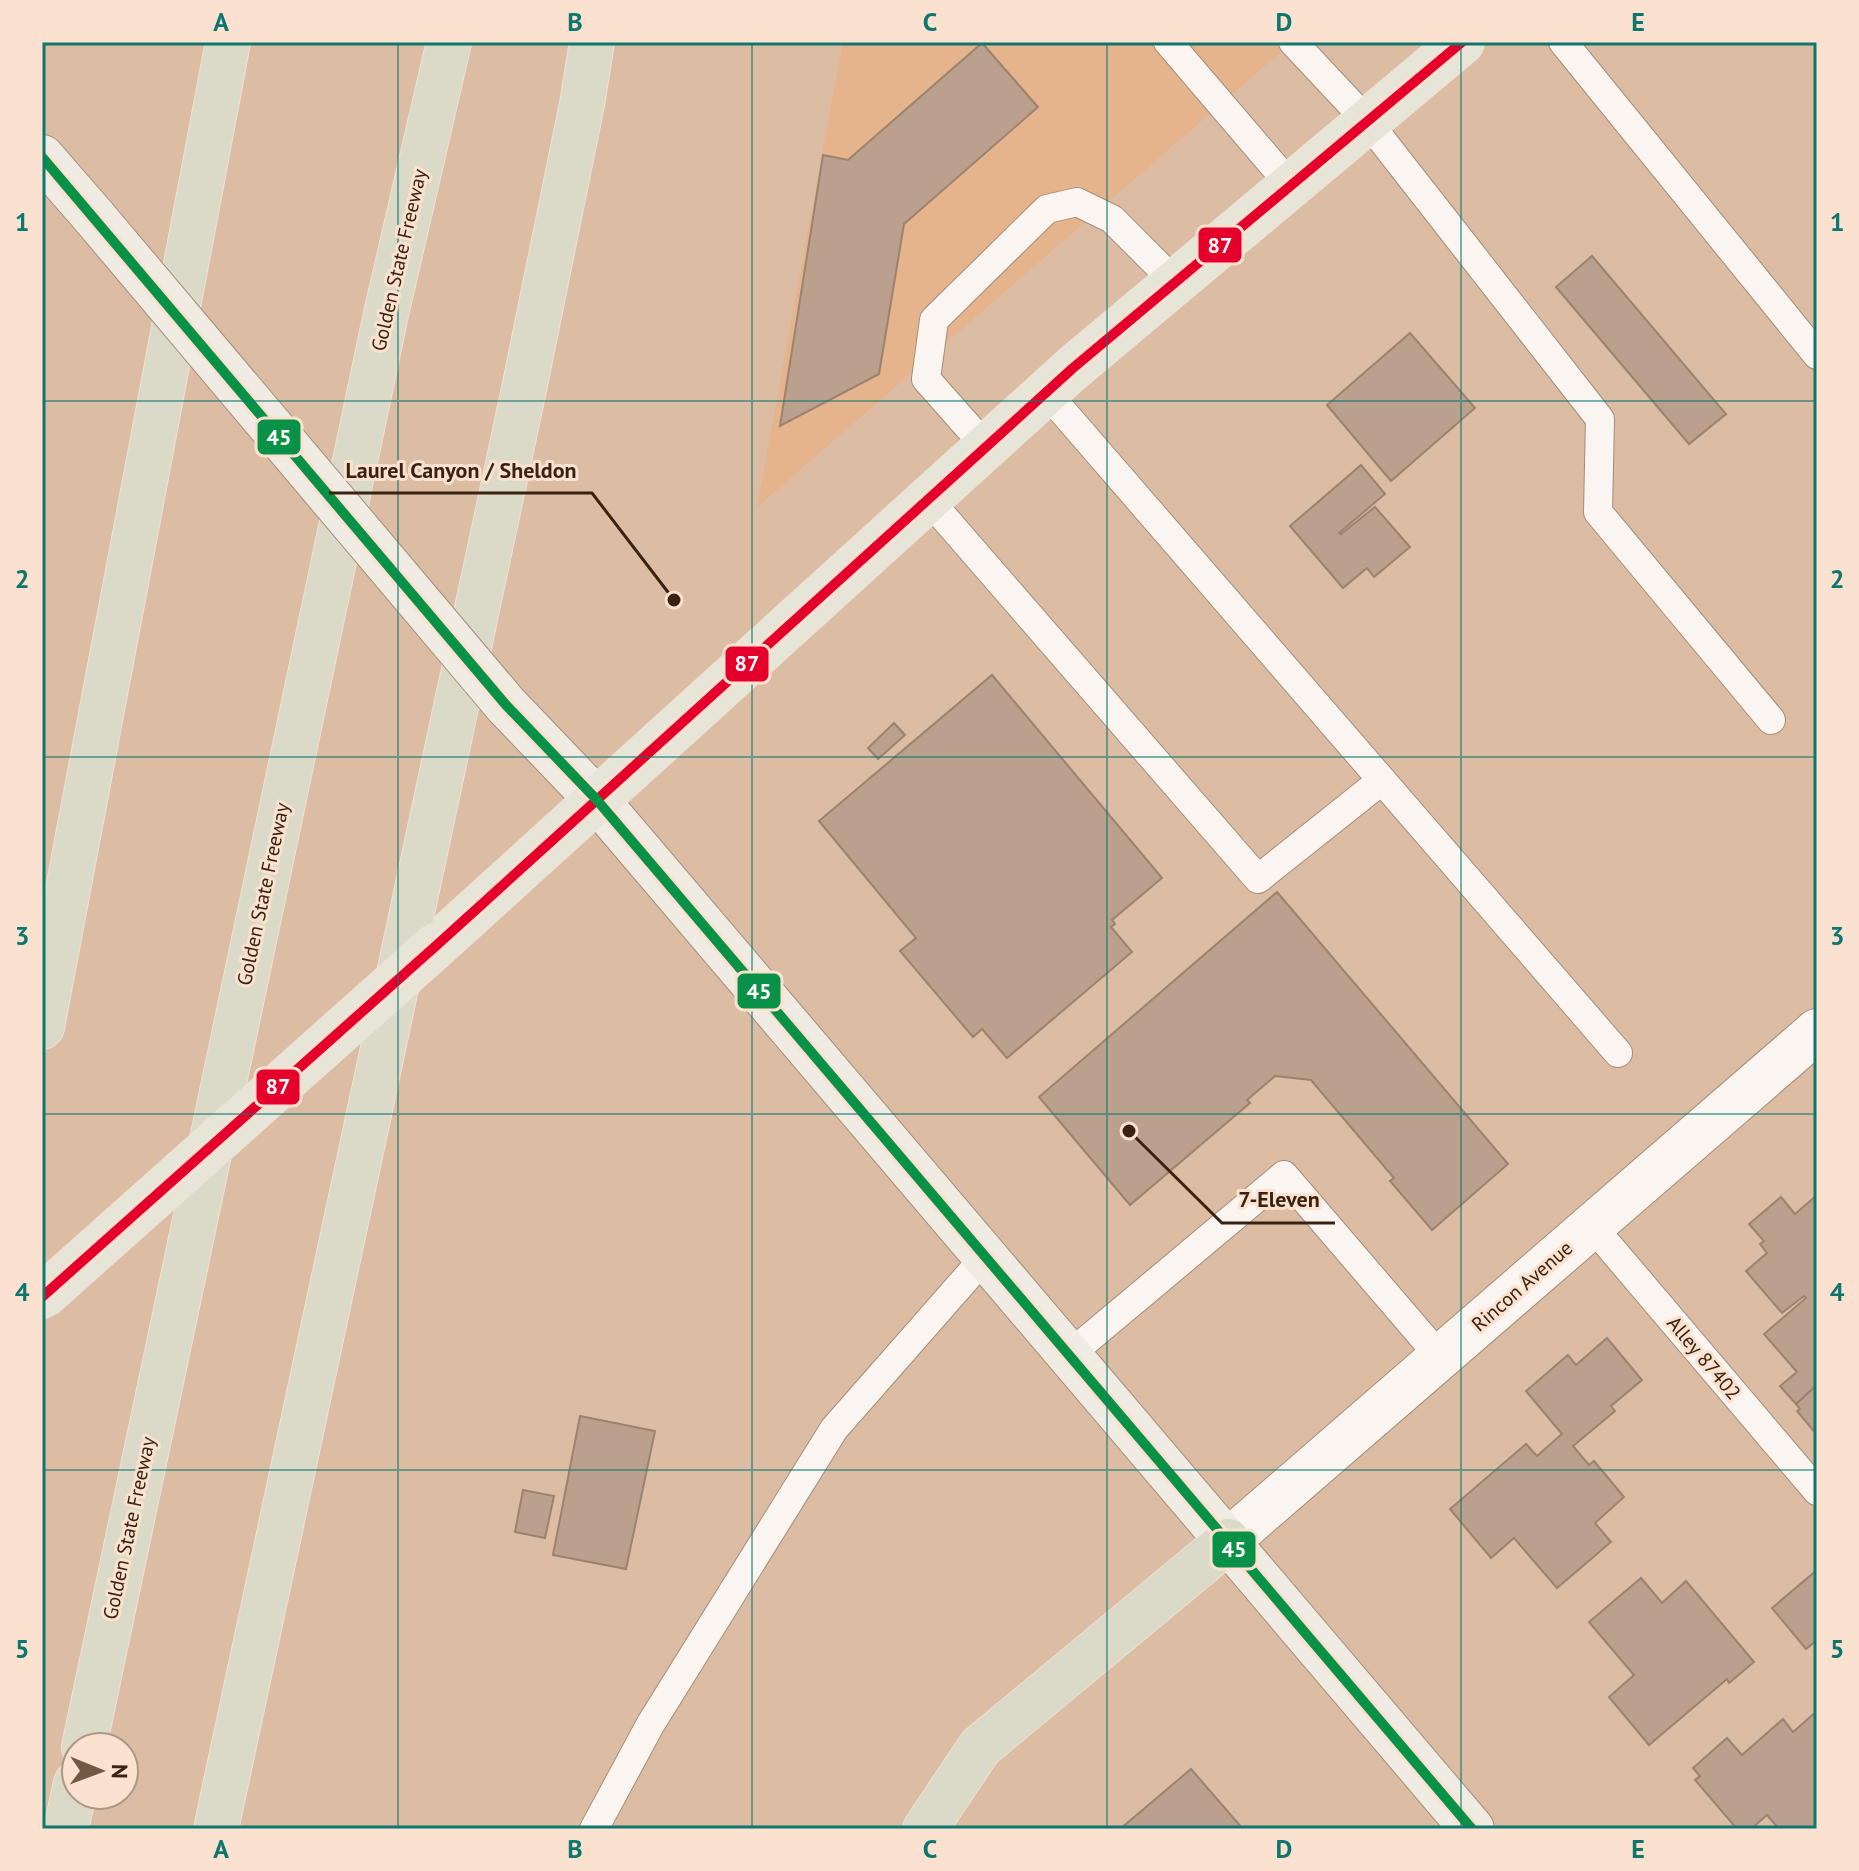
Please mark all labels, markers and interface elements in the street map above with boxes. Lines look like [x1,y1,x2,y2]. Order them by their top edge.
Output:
text: A [213,5,229,38]
text: B [567,5,583,38]
text: C [923,5,937,38]
text: D [1276,5,1292,38]
text: E [1631,5,1645,38]
street label: Golden State Freeway [365,166,433,354]
text: 1 [15,205,29,238]
text: 1 [1830,205,1844,238]
line badge: 87 [1197,226,1243,264]
text: 87 [1208,231,1232,259]
line badge: 45 [256,418,302,456]
text: 45 [267,423,291,451]
callout: Laurel Canyon / Sheldon [329,447,592,493]
text: Laurel Canyon / Sheldon [346,456,576,484]
text: 2 [15,562,29,595]
text: 2 [1830,562,1844,595]
line badge: 87 [724,645,770,683]
text: 87 [735,649,759,677]
street label: Golden State Freeway [231,799,295,988]
text: 3 [15,919,29,952]
text: 3 [1830,919,1844,952]
line badge: 45 [736,972,782,1010]
text: 45 [747,977,771,1005]
line badge: 87 [255,1068,301,1106]
text: 87 [266,1072,290,1100]
callout: 7-Eleven [1222,1177,1335,1223]
text: 7-Eleven [1238,1185,1320,1213]
street label: Rincon Avenue [1466,1235,1578,1337]
text: 4 [15,1275,30,1308]
text: 4 [1830,1275,1845,1308]
street label: Alley 87402 [1661,1311,1747,1405]
street label: Golden State Freeway [97,1433,161,1622]
line badge: 45 [1211,1530,1257,1569]
text: 45 [1222,1535,1246,1563]
text: 5 [15,1632,29,1665]
text: 5 [1830,1632,1844,1665]
north arrow [60,1731,140,1811]
text: N [106,1764,134,1779]
text: A [213,1832,229,1865]
text: B [567,1832,583,1865]
text: C [923,1832,937,1865]
text: D [1276,1832,1292,1865]
text: E [1631,1832,1645,1865]

